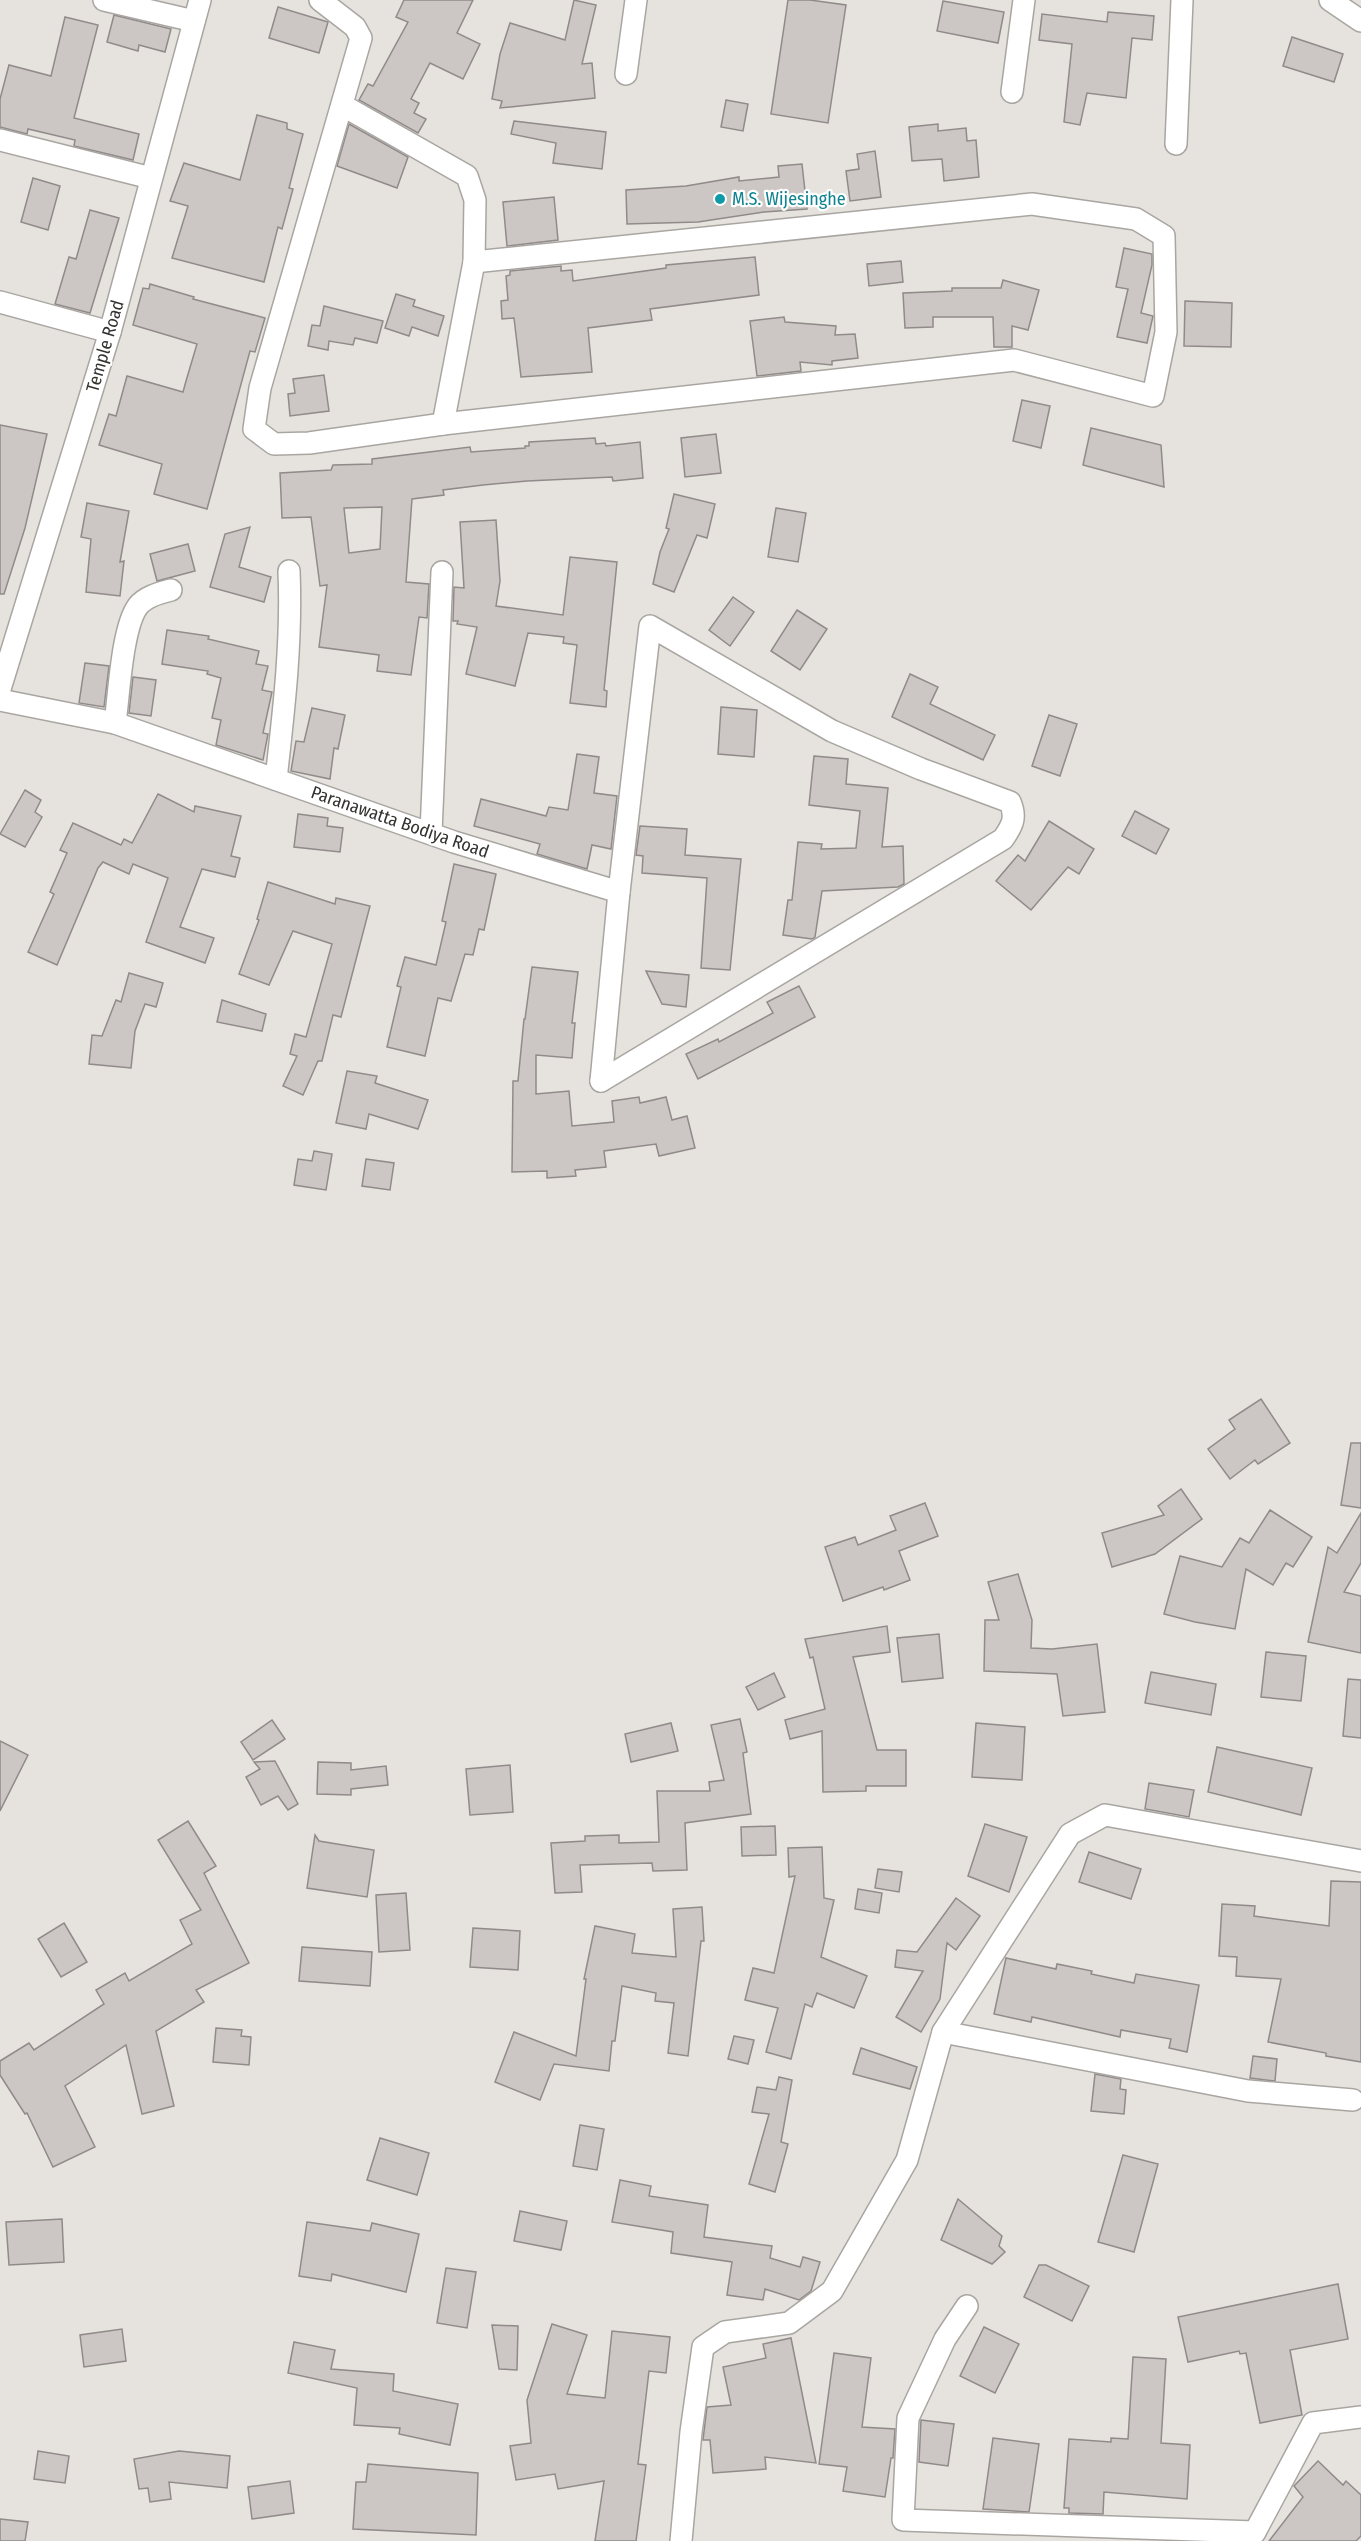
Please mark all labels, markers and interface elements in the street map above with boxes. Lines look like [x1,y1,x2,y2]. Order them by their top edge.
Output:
place label: M.S. Wijesinghe [732,188,846,210]
marker: M.S. Wijesinghe [713,192,727,206]
street label: Temple Road [81,297,129,395]
street label: Paranawatta Bodiya Road [308,781,492,863]

